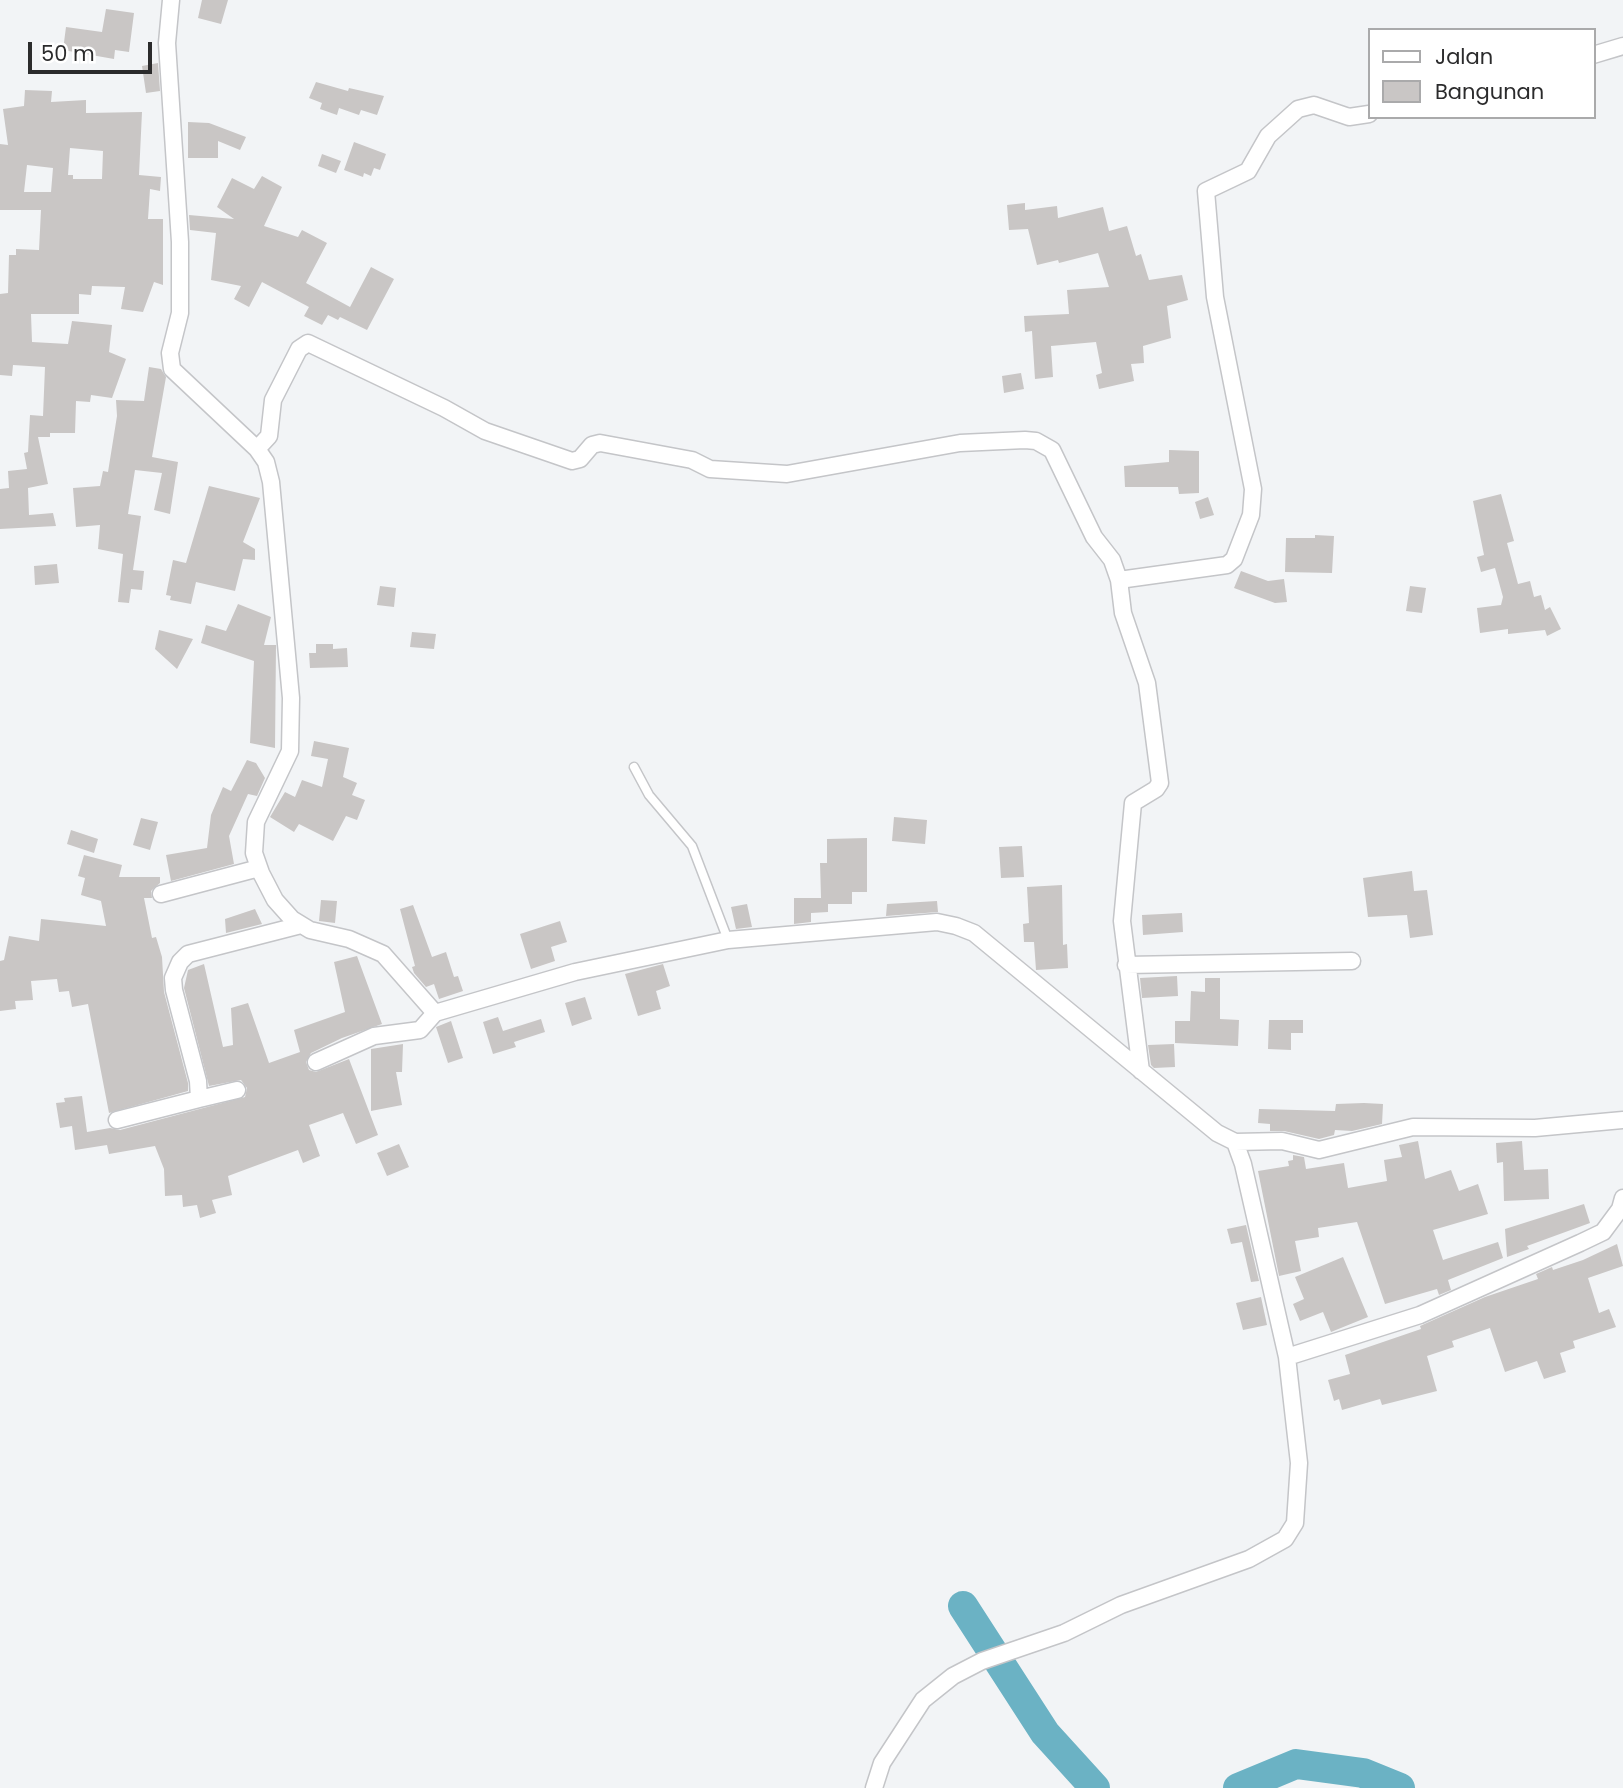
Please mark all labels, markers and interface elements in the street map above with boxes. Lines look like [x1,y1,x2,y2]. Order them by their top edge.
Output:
scale bar [32,28,156,72]
legend [1368,28,1595,119]
text: 50 m [41,39,95,68]
text: Jalan [1435,42,1493,71]
text: Bangunan [1435,77,1544,106]

